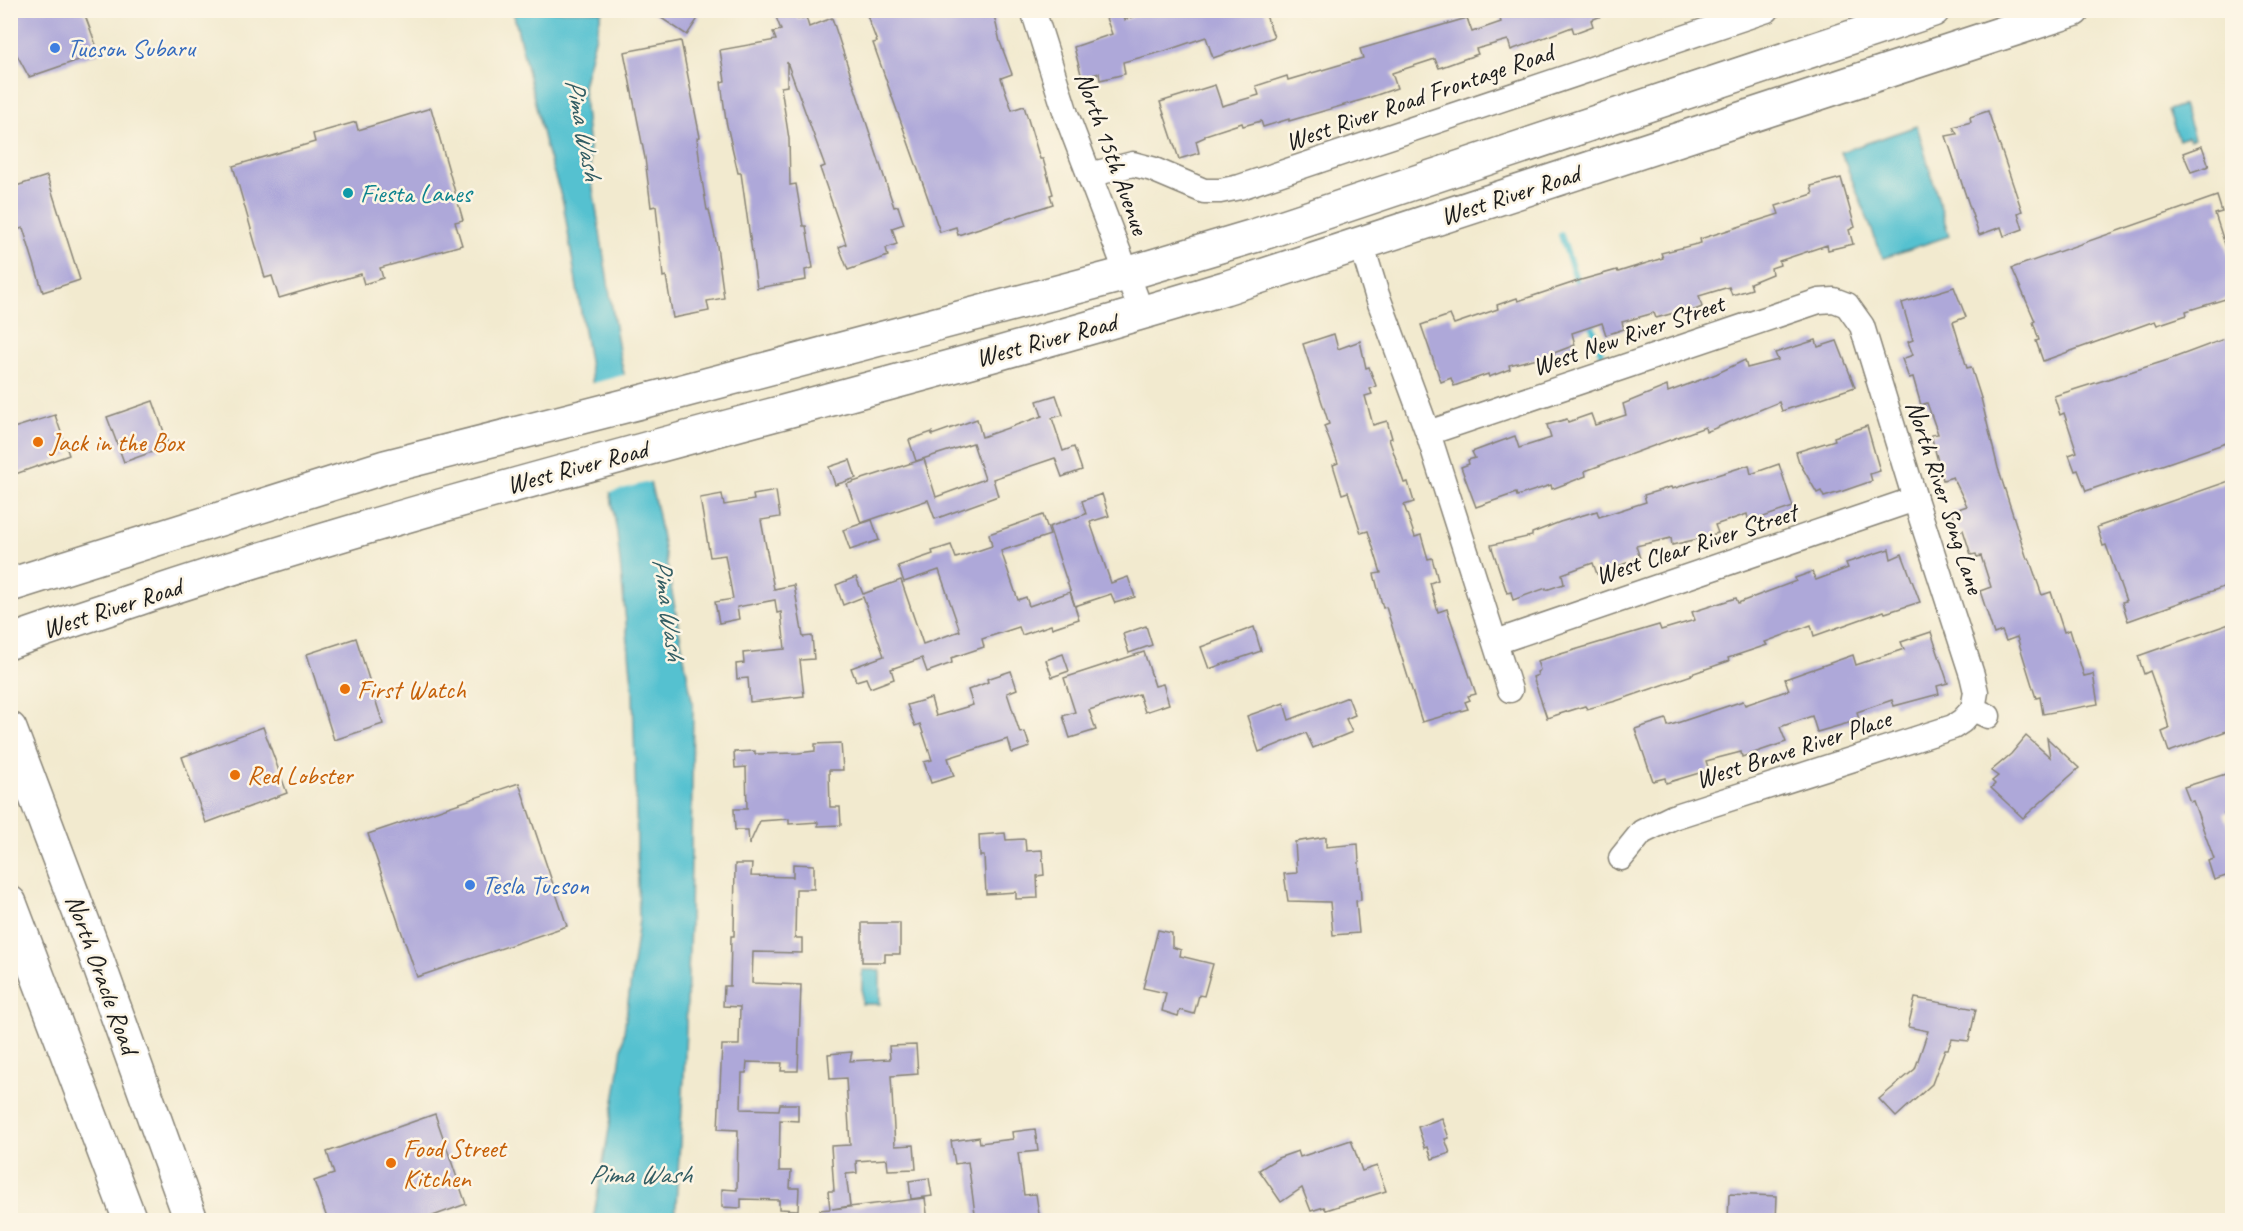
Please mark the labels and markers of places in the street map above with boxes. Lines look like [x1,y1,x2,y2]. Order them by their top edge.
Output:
place label: Tucson Subaru [67,32,197,65]
marker: Tucson Subaru [48,41,62,55]
place label: Fiesta Lanes [360,177,473,210]
marker: Fiesta Lanes [341,186,355,200]
place label: Jack in the Box [48,426,186,459]
marker: Jack in the Box [31,435,45,449]
place label: First Watch [357,673,467,706]
marker: First Watch [338,682,352,696]
place label: Red Lobster [247,759,354,792]
marker: Red Lobster [228,768,242,782]
place label: Tesla Tucson [482,869,589,902]
marker: Tesla Tucson [463,878,477,892]
place label: Food Street Kitchen [403,1132,508,1195]
marker: Food Street Kitchen [384,1156,398,1170]

